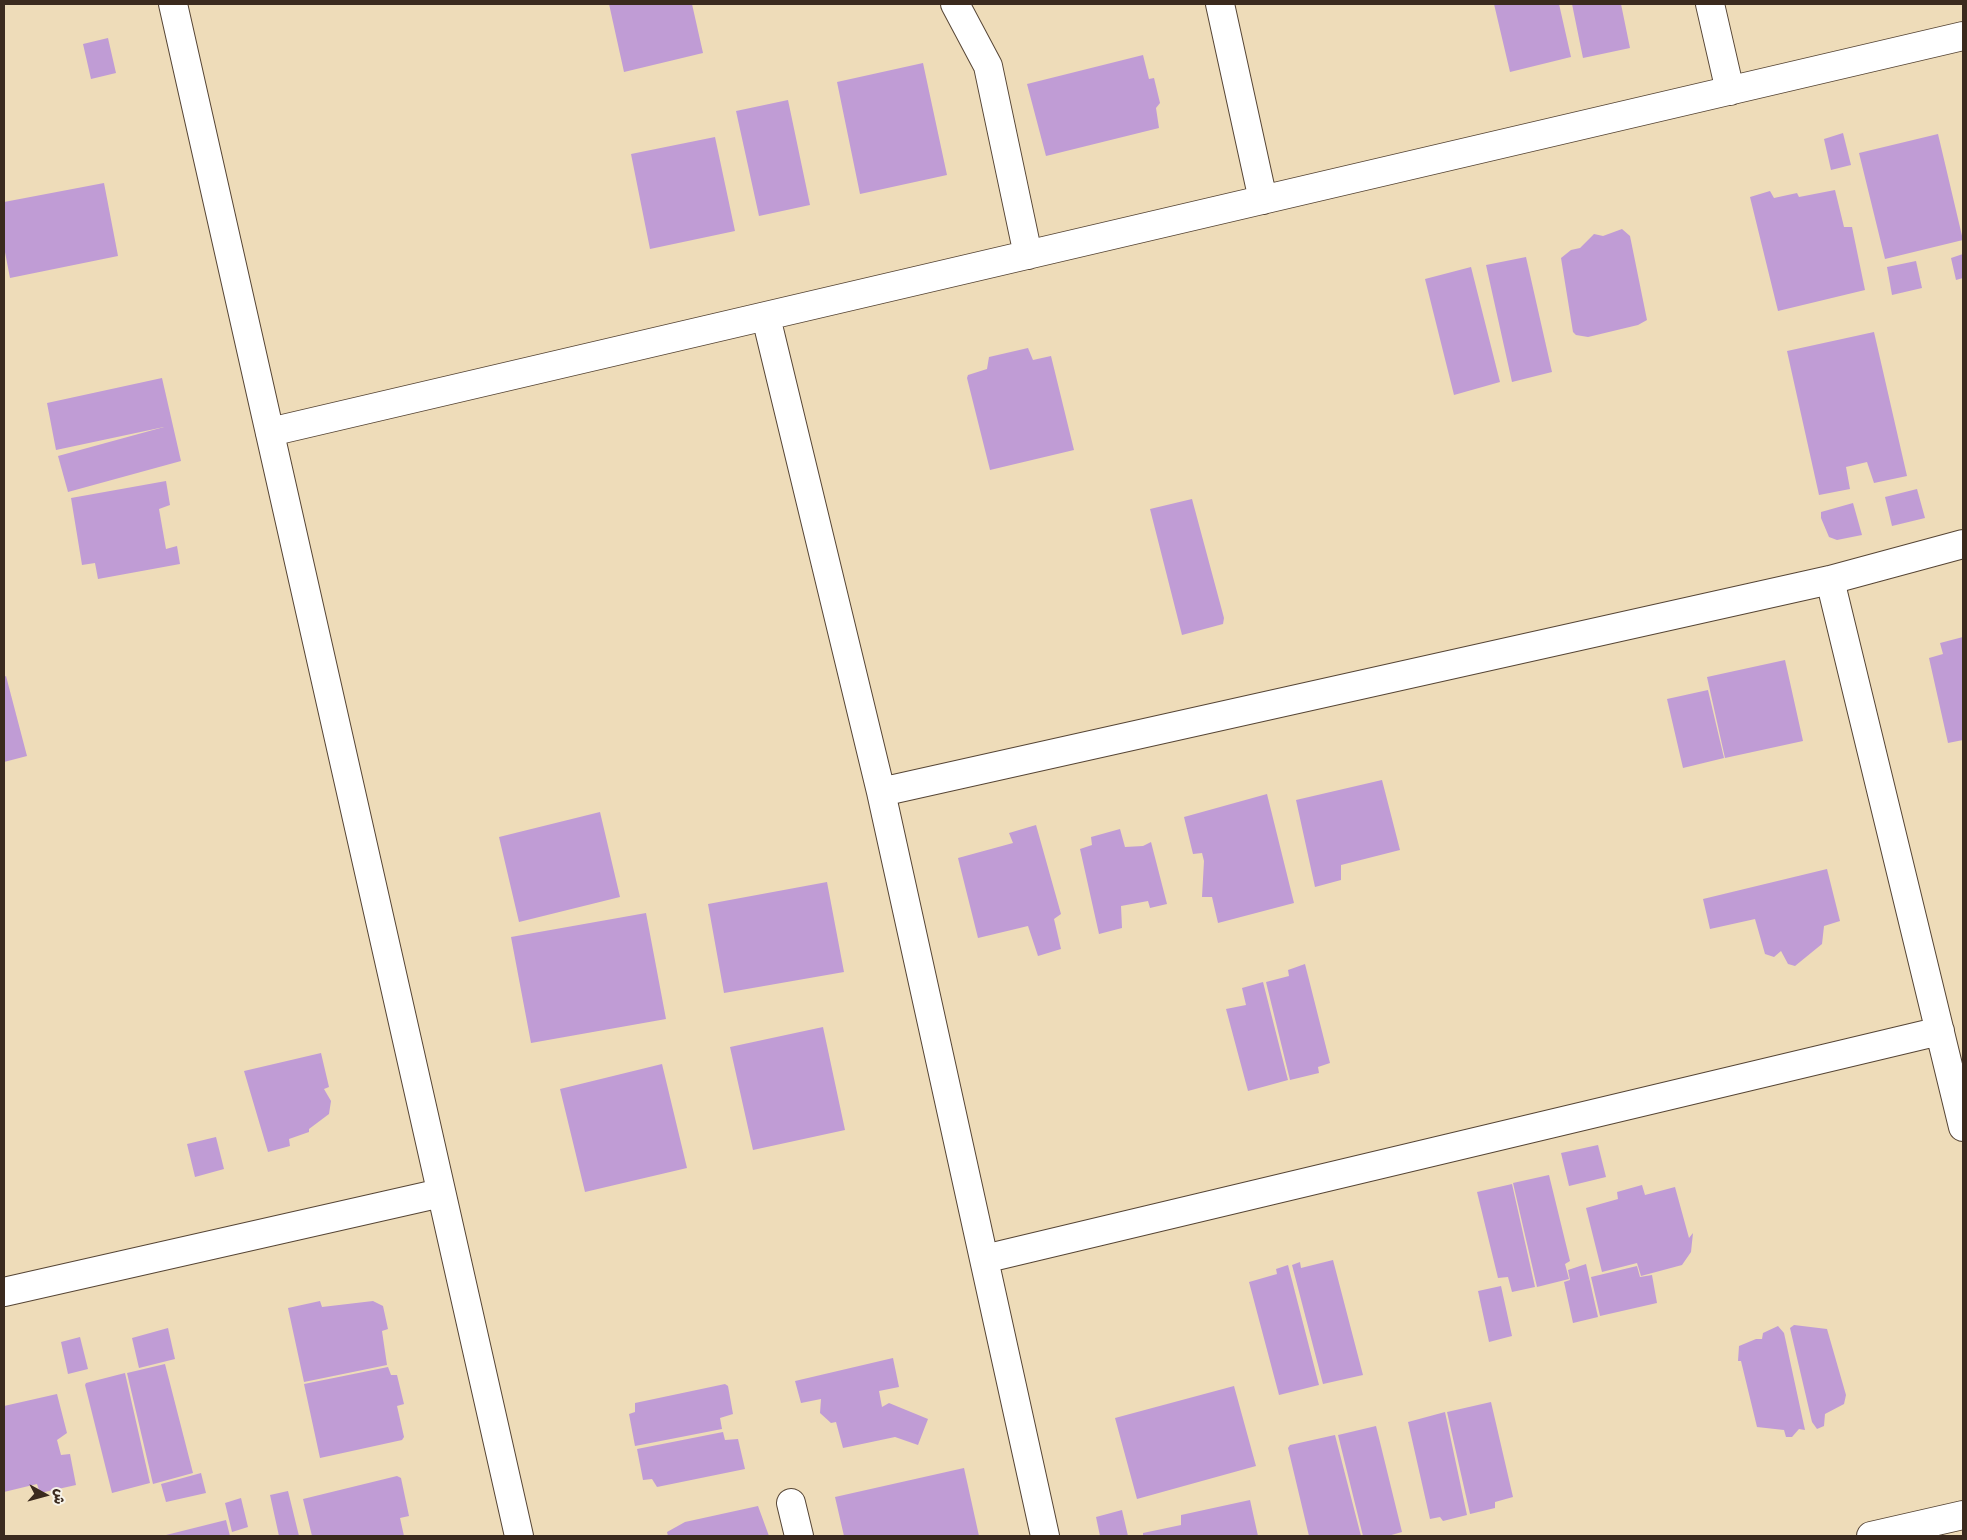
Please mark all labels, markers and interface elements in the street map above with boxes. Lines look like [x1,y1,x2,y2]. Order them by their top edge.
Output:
north arrow [20,1470,70,1520]
text: ش [50,1488,71,1506]

